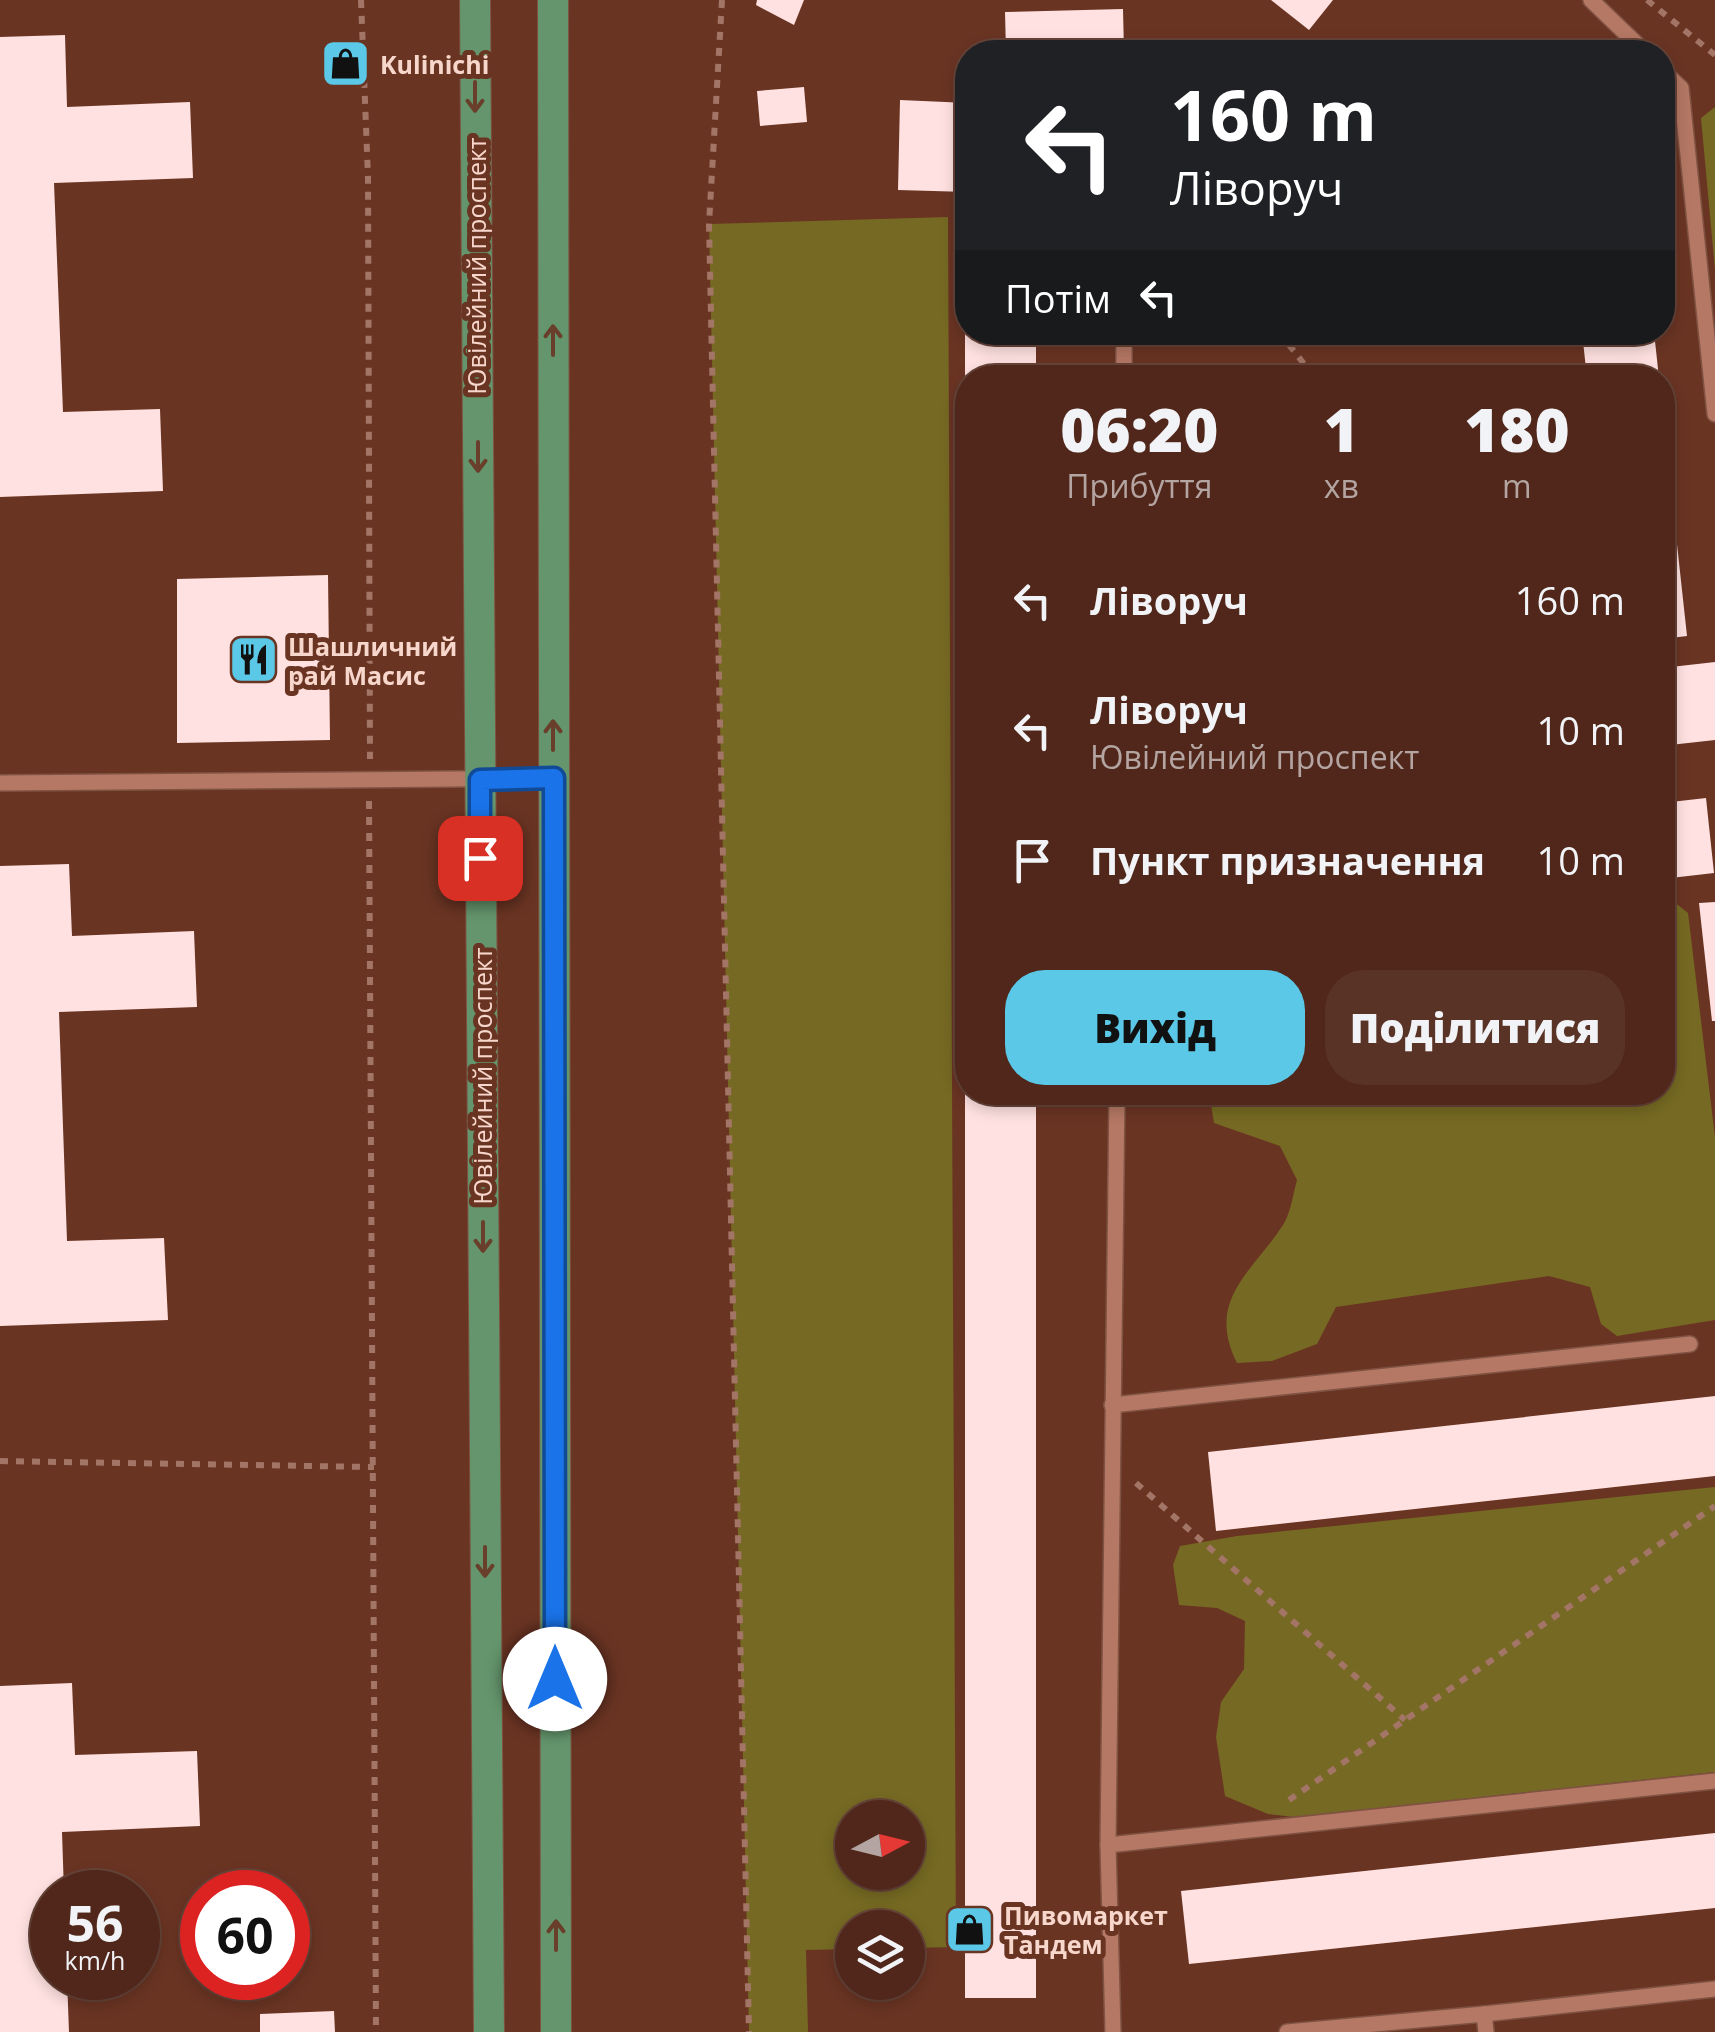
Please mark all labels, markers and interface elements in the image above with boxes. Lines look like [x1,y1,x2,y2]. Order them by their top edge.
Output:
shop icon: Kulinichi [319,38,371,90]
place label: Kulinichi [380,47,489,81]
text: 160 m [1170,66,1377,162]
one-way arrow [466,80,484,113]
icon: left [1005,80,1135,210]
street label: Ювілейний проспект [459,137,493,395]
text: Ліворуч [1170,157,1343,218]
icon: left [1131,270,1186,325]
text: Потім [1005,272,1111,324]
one-way arrow [544,324,562,356]
text: 06:20 [1060,388,1218,470]
text: 1 [1324,388,1359,470]
text: 180 [1464,388,1570,470]
one-way arrow [468,440,488,473]
text: Прибуття [1066,464,1212,507]
text: хв [1324,464,1359,507]
text: m [1502,464,1532,507]
icon: left [1005,573,1060,628]
text: Ліворуч [1090,574,1248,626]
text: 160 m [1515,574,1625,626]
place label: Шашличний рай Масис [288,629,457,692]
restaurant icon: Шашличний рай Масис [227,634,279,686]
text: Ліворуч [1090,683,1248,735]
icon: left [1005,703,1060,758]
text: 10 m [1536,704,1625,756]
one-way arrow [544,719,563,751]
text: Ювілейний проспект [1090,735,1419,778]
pin [438,816,523,901]
icon: arrive [453,831,508,886]
icon: arrive [1005,833,1060,888]
text: Пункт призначення [1090,834,1485,886]
text: 10 m [1536,834,1625,886]
street label: Ювілейний проспект [465,947,499,1205]
button: Вихід [1005,970,1305,1085]
button: Поділитися [1325,970,1625,1085]
one-way arrow [474,1220,492,1253]
one-way arrow [476,1546,494,1578]
position arrow [503,1627,607,1731]
north arrow [835,1800,925,1890]
map controls [835,1800,925,2000]
speed limit sign: 60 [180,1870,310,2000]
text: 56 [66,1889,124,1957]
place label: Пивомаркет Тандем [1004,1898,1168,1961]
shop icon: Пивомаркет Тандем [943,1903,995,1955]
button: layers [835,1910,925,2000]
one-way arrow [546,1919,566,1952]
text: km/h [65,1943,125,1977]

